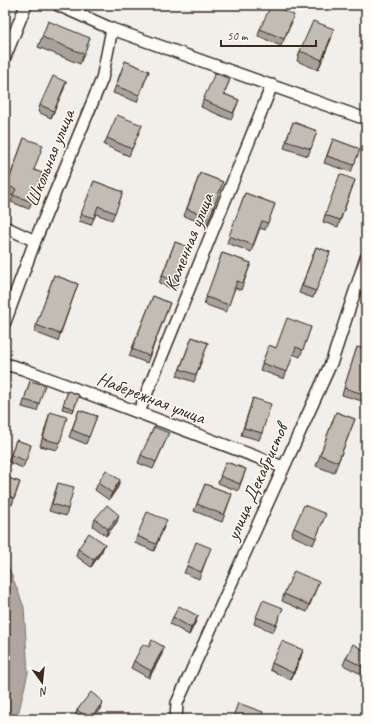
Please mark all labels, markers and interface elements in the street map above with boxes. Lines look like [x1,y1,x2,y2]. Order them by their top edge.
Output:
scale bar [221,22,316,48]
text: 50 m [227,28,249,44]
street label: Школьная улица [20,104,81,210]
street label: Каменная улица [159,188,220,294]
street label: Набережная улица [93,366,210,430]
street label: улица Декабристов [220,417,295,545]
north arrow [22,662,62,702]
text: N [37,684,50,700]

